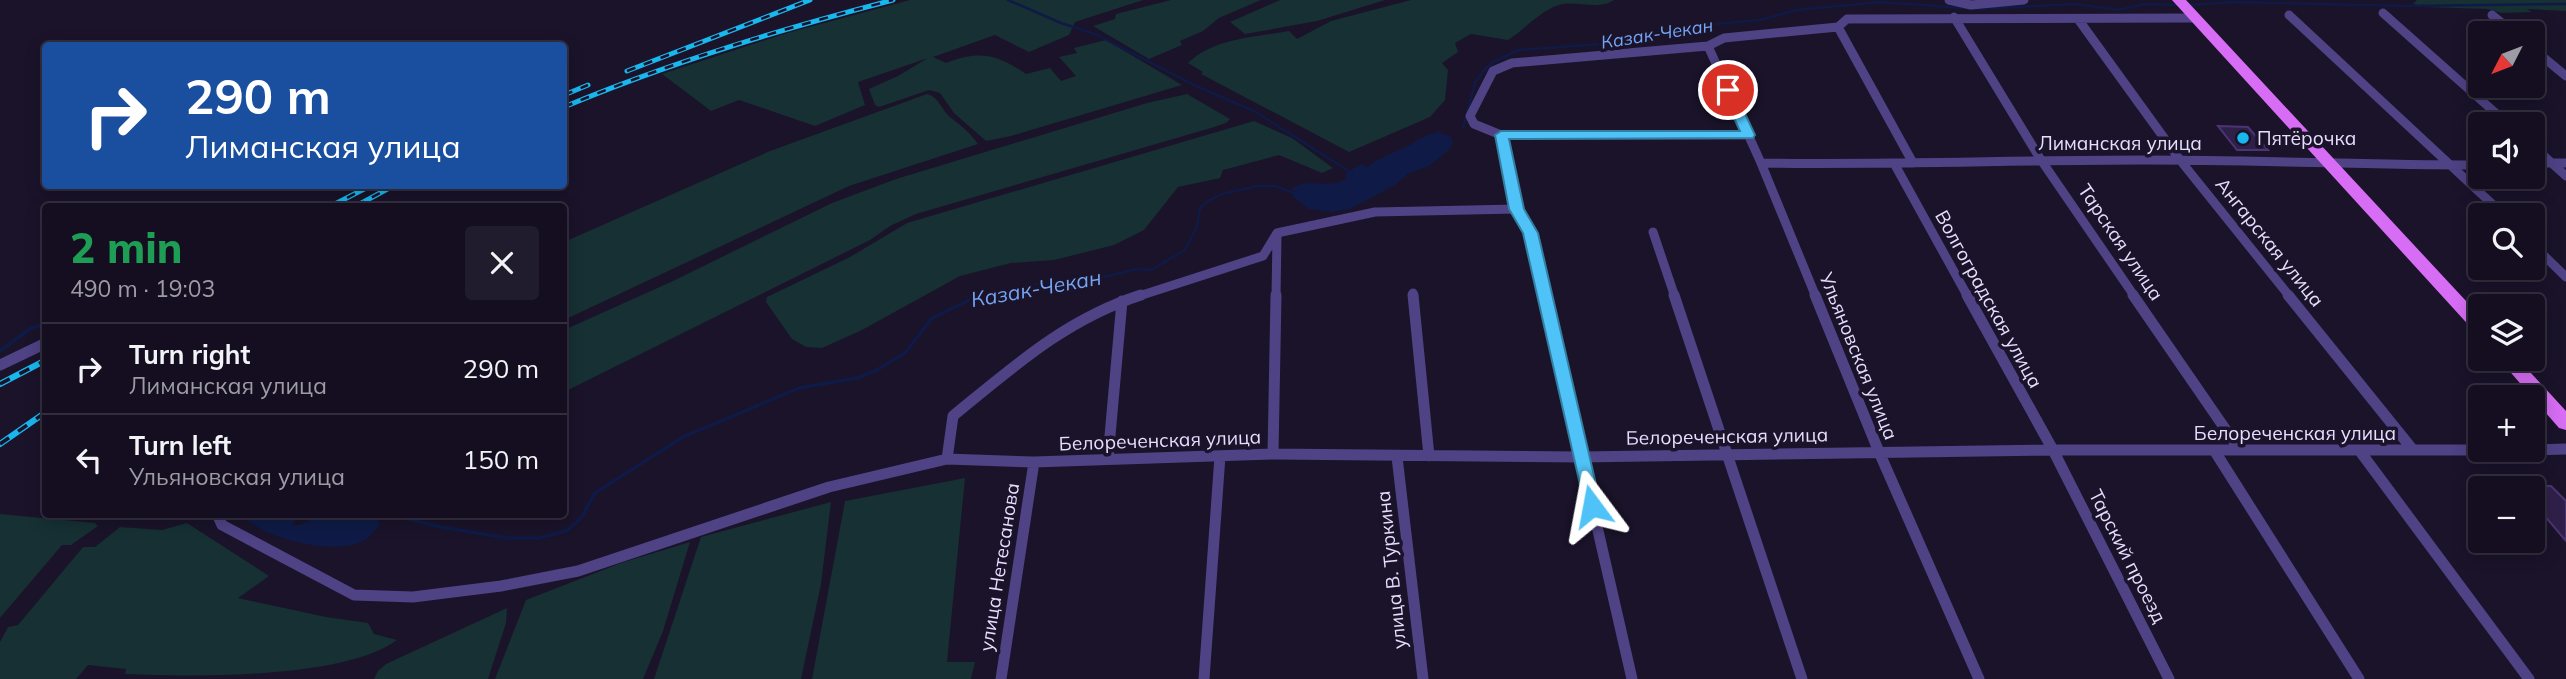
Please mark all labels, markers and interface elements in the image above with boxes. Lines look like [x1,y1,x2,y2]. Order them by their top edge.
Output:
water label: Казак-Чекан [1599,13,1715,54]
north arrow [2468,21,2544,98]
map controls [2468,21,2545,553]
pin [1698,60,1758,120]
text: 290 m [185,65,331,126]
icon: right [70,70,161,161]
icon: arrive [1709,71,1747,109]
button: sound [2468,112,2545,189]
text: Лиманская улица [185,126,461,166]
place label: Пятёрочка [2257,126,2356,150]
marker: Пятёрочка [2235,130,2251,146]
street label: Лиманская улица [2038,131,2202,155]
street label: Ангарская улица [2211,173,2329,311]
street label: Тарская улица [2073,179,2169,305]
button: search [2468,203,2545,280]
street label: Волгоградская улица [1930,206,2048,392]
text: 2 min [70,221,183,274]
button: close [465,226,539,300]
water label: Казак-Чекан [968,264,1103,312]
street label: Ульяновская улица [1814,268,1904,443]
text: 490 m · 19:03 [70,274,215,303]
button: layers [2468,294,2545,371]
text: Turn right [129,338,250,371]
icon: right [70,350,108,388]
text: 290 m [463,352,539,385]
text: Лиманская улица [129,371,327,400]
button: + [2468,385,2545,462]
street label: Белореченская улица [2194,421,2396,445]
street label: Белореченская улица [1626,422,1828,450]
street label: Белореченская улица [1058,424,1262,456]
text: Turn left [129,429,231,462]
icon: left [70,441,108,479]
text: 150 m [463,443,539,476]
text: Ульяновская улица [129,462,345,491]
position arrow [1555,469,1629,543]
button: − [2468,476,2545,553]
street label: улица Нетесанова [974,481,1024,653]
street label: Тарский проезд [2084,485,2172,627]
street label: улица В. Туркина [1371,490,1411,650]

